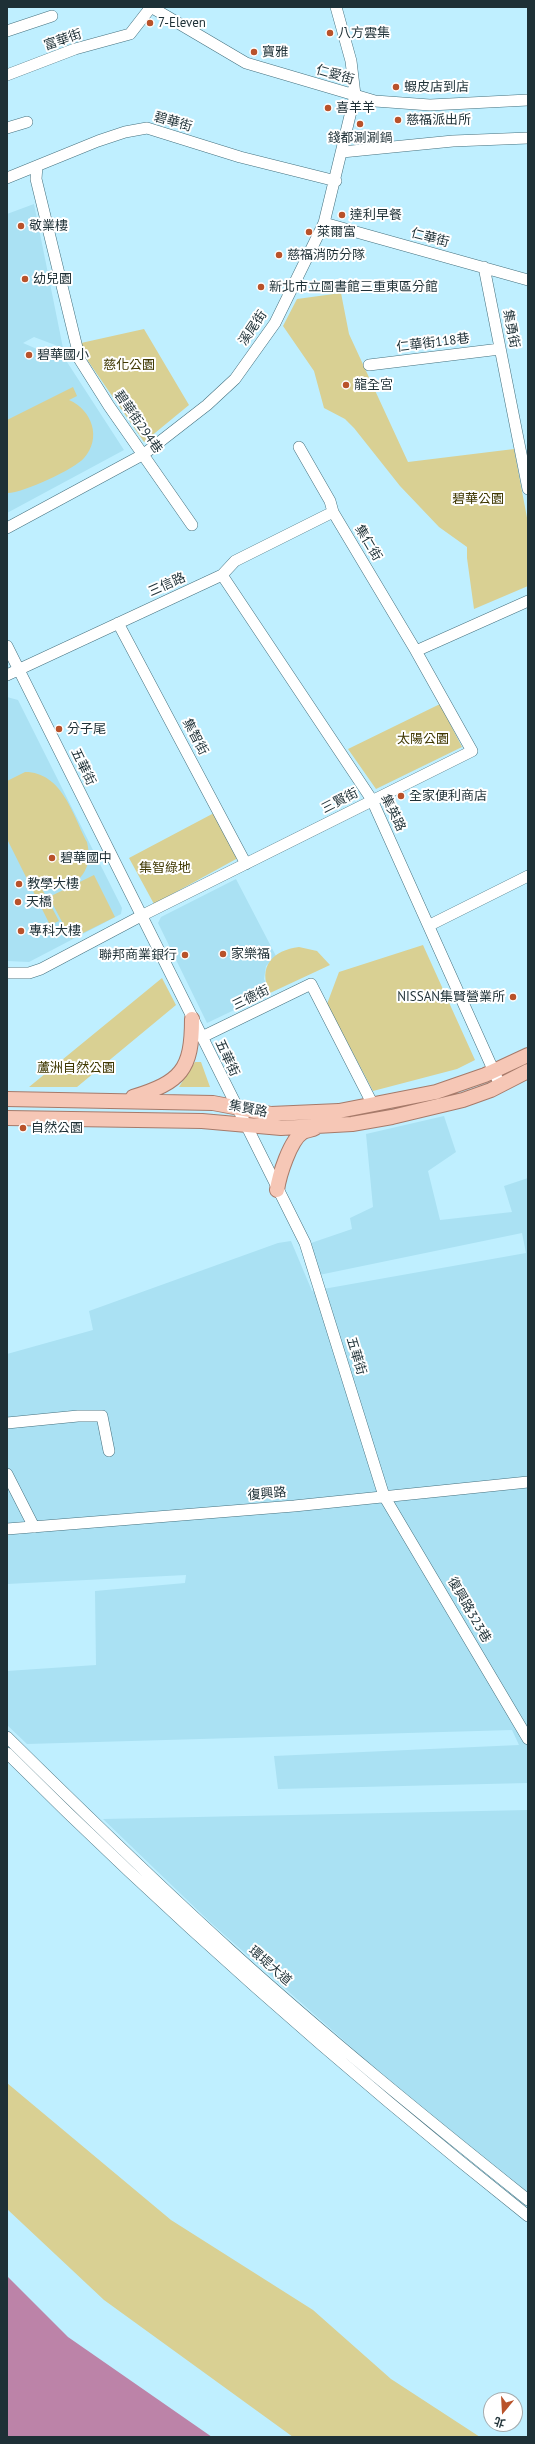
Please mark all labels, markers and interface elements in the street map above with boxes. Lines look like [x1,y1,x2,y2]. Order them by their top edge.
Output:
place label: 7-Eleven [158,15,206,31]
marker: 7-Eleven [145,18,155,28]
place label: 八方雲集 [338,25,390,41]
street label: 富華街 [42,26,84,54]
marker: 八方雲集 [325,28,335,38]
place label: 寶雅 [262,44,288,60]
marker: 寶雅 [249,47,259,57]
street label: 仁愛街 [314,62,356,88]
place label: 蝦皮店到店 [404,79,469,95]
marker: 蝦皮店到店 [391,82,401,92]
place label: 喜羊羊 [336,100,375,116]
marker: 喜羊羊 [323,103,333,113]
street label: 碧華街 [152,109,194,135]
place label: 慈福派出所 [406,112,471,128]
marker: 慈福派出所 [393,115,403,125]
marker: 錢都涮涮鍋 [355,119,365,129]
place label: 錢都涮涮鍋 [328,130,392,146]
place label: 達利早餐 [350,207,402,223]
marker: 達利早餐 [337,210,347,220]
place label: 敬業樓 [29,218,68,234]
marker: 敬業樓 [16,221,26,231]
place label: 萊爾富 [317,224,356,240]
street label: 仁華街 [409,225,451,251]
marker: 萊爾富 [304,227,314,237]
place label: 慈福消防分隊 [287,247,365,263]
marker: 慈福消防分隊 [274,250,284,260]
place label: 幼兒園 [33,271,72,287]
marker: 幼兒園 [20,274,30,284]
place label: 新北市立圖書館三重東區分館 [269,279,438,295]
marker: 新北市立圖書館三重東區分館 [256,282,266,292]
street label: 溪尾街 [236,307,270,349]
street label: 集勇街 [500,308,522,350]
street label: 仁華街118巷 [396,331,470,355]
place label: 碧華國小 [37,347,89,363]
marker: 碧華國小 [24,350,34,360]
park label: 慈化公園 [103,357,155,373]
place label: 龍全宮 [354,377,393,393]
marker: 龍全宮 [341,380,351,390]
street label: 碧華街294巷 [111,388,165,456]
park label: 碧華公園 [452,491,504,507]
street label: 集仁街 [351,522,385,564]
street label: 三信路 [146,570,188,600]
street label: 集智街 [179,716,211,758]
place label: 分子尾 [67,721,106,737]
marker: 分子尾 [54,724,64,734]
park label: 太陽公園 [397,731,449,747]
street label: 五華街 [67,746,99,788]
street label: 三賢街 [319,785,361,817]
place label: 全家便利商店 [409,788,487,804]
marker: 全家便利商店 [396,791,406,801]
street label: 集英路 [377,792,409,834]
place label: 碧華國中 [60,850,112,866]
marker: 碧華國中 [47,853,57,863]
park label: 集智綠地 [139,860,191,876]
place label: 教學大樓 [27,876,79,892]
marker: 教學大樓 [14,879,24,889]
place label: 天橋 [26,894,52,910]
marker: 天橋 [13,897,23,907]
place label: 專科大樓 [29,923,81,939]
marker: 專科大樓 [16,926,26,936]
place label: 家樂福 [231,946,270,962]
place label: 聯邦商業銀行 [99,947,177,963]
marker: 家樂福 [218,949,228,959]
marker: 聯邦商業銀行 [180,950,190,960]
street label: 三德街 [230,982,272,1014]
place label: NISSAN集賢營業所 [397,989,505,1005]
marker: NISSAN集賢營業所 [508,992,518,1002]
street label: 五華街 [212,1037,242,1079]
park label: 蘆洲自然公園 [37,1060,115,1076]
street label: 集賢路 [227,1098,269,1120]
place label: 自然公園 [31,1120,83,1136]
marker: 自然公園 [18,1123,28,1133]
street label: 五華街 [343,1335,369,1377]
street label: 復興路 [247,1485,287,1503]
street label: 復興路323巷 [444,1574,494,1646]
street label: 環堤大道 [245,1943,295,1989]
north arrow [483,2392,523,2432]
text: 北 [492,2414,507,2431]

